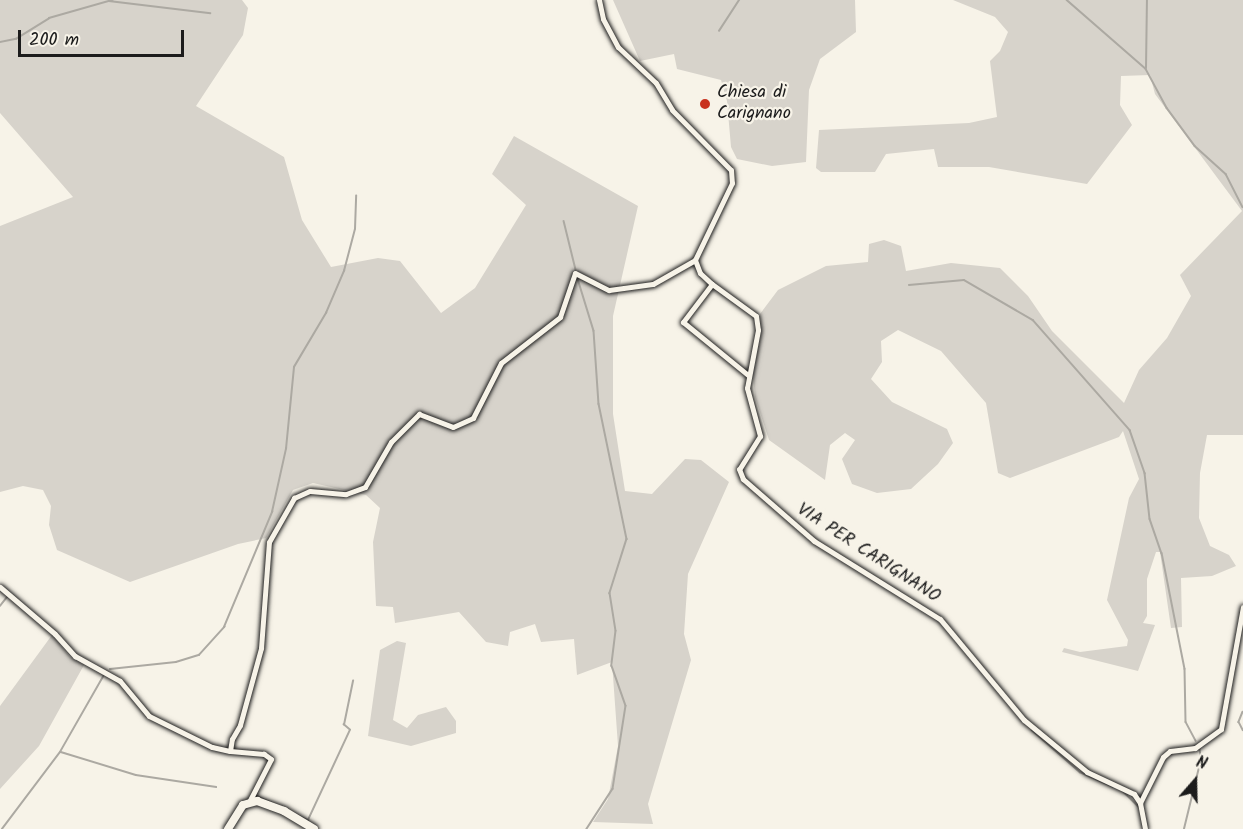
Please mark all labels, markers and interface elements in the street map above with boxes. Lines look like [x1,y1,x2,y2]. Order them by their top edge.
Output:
scale bar [21,18,188,56]
text: 200 m [29,26,79,55]
place label: Chiesa di Carignano [717,83,791,125]
marker: Chiesa di Carignano [698,97,712,111]
street label: VIA PER CARIGNANO [792,500,944,608]
text: N [1192,750,1210,777]
north arrow [1165,751,1225,811]

